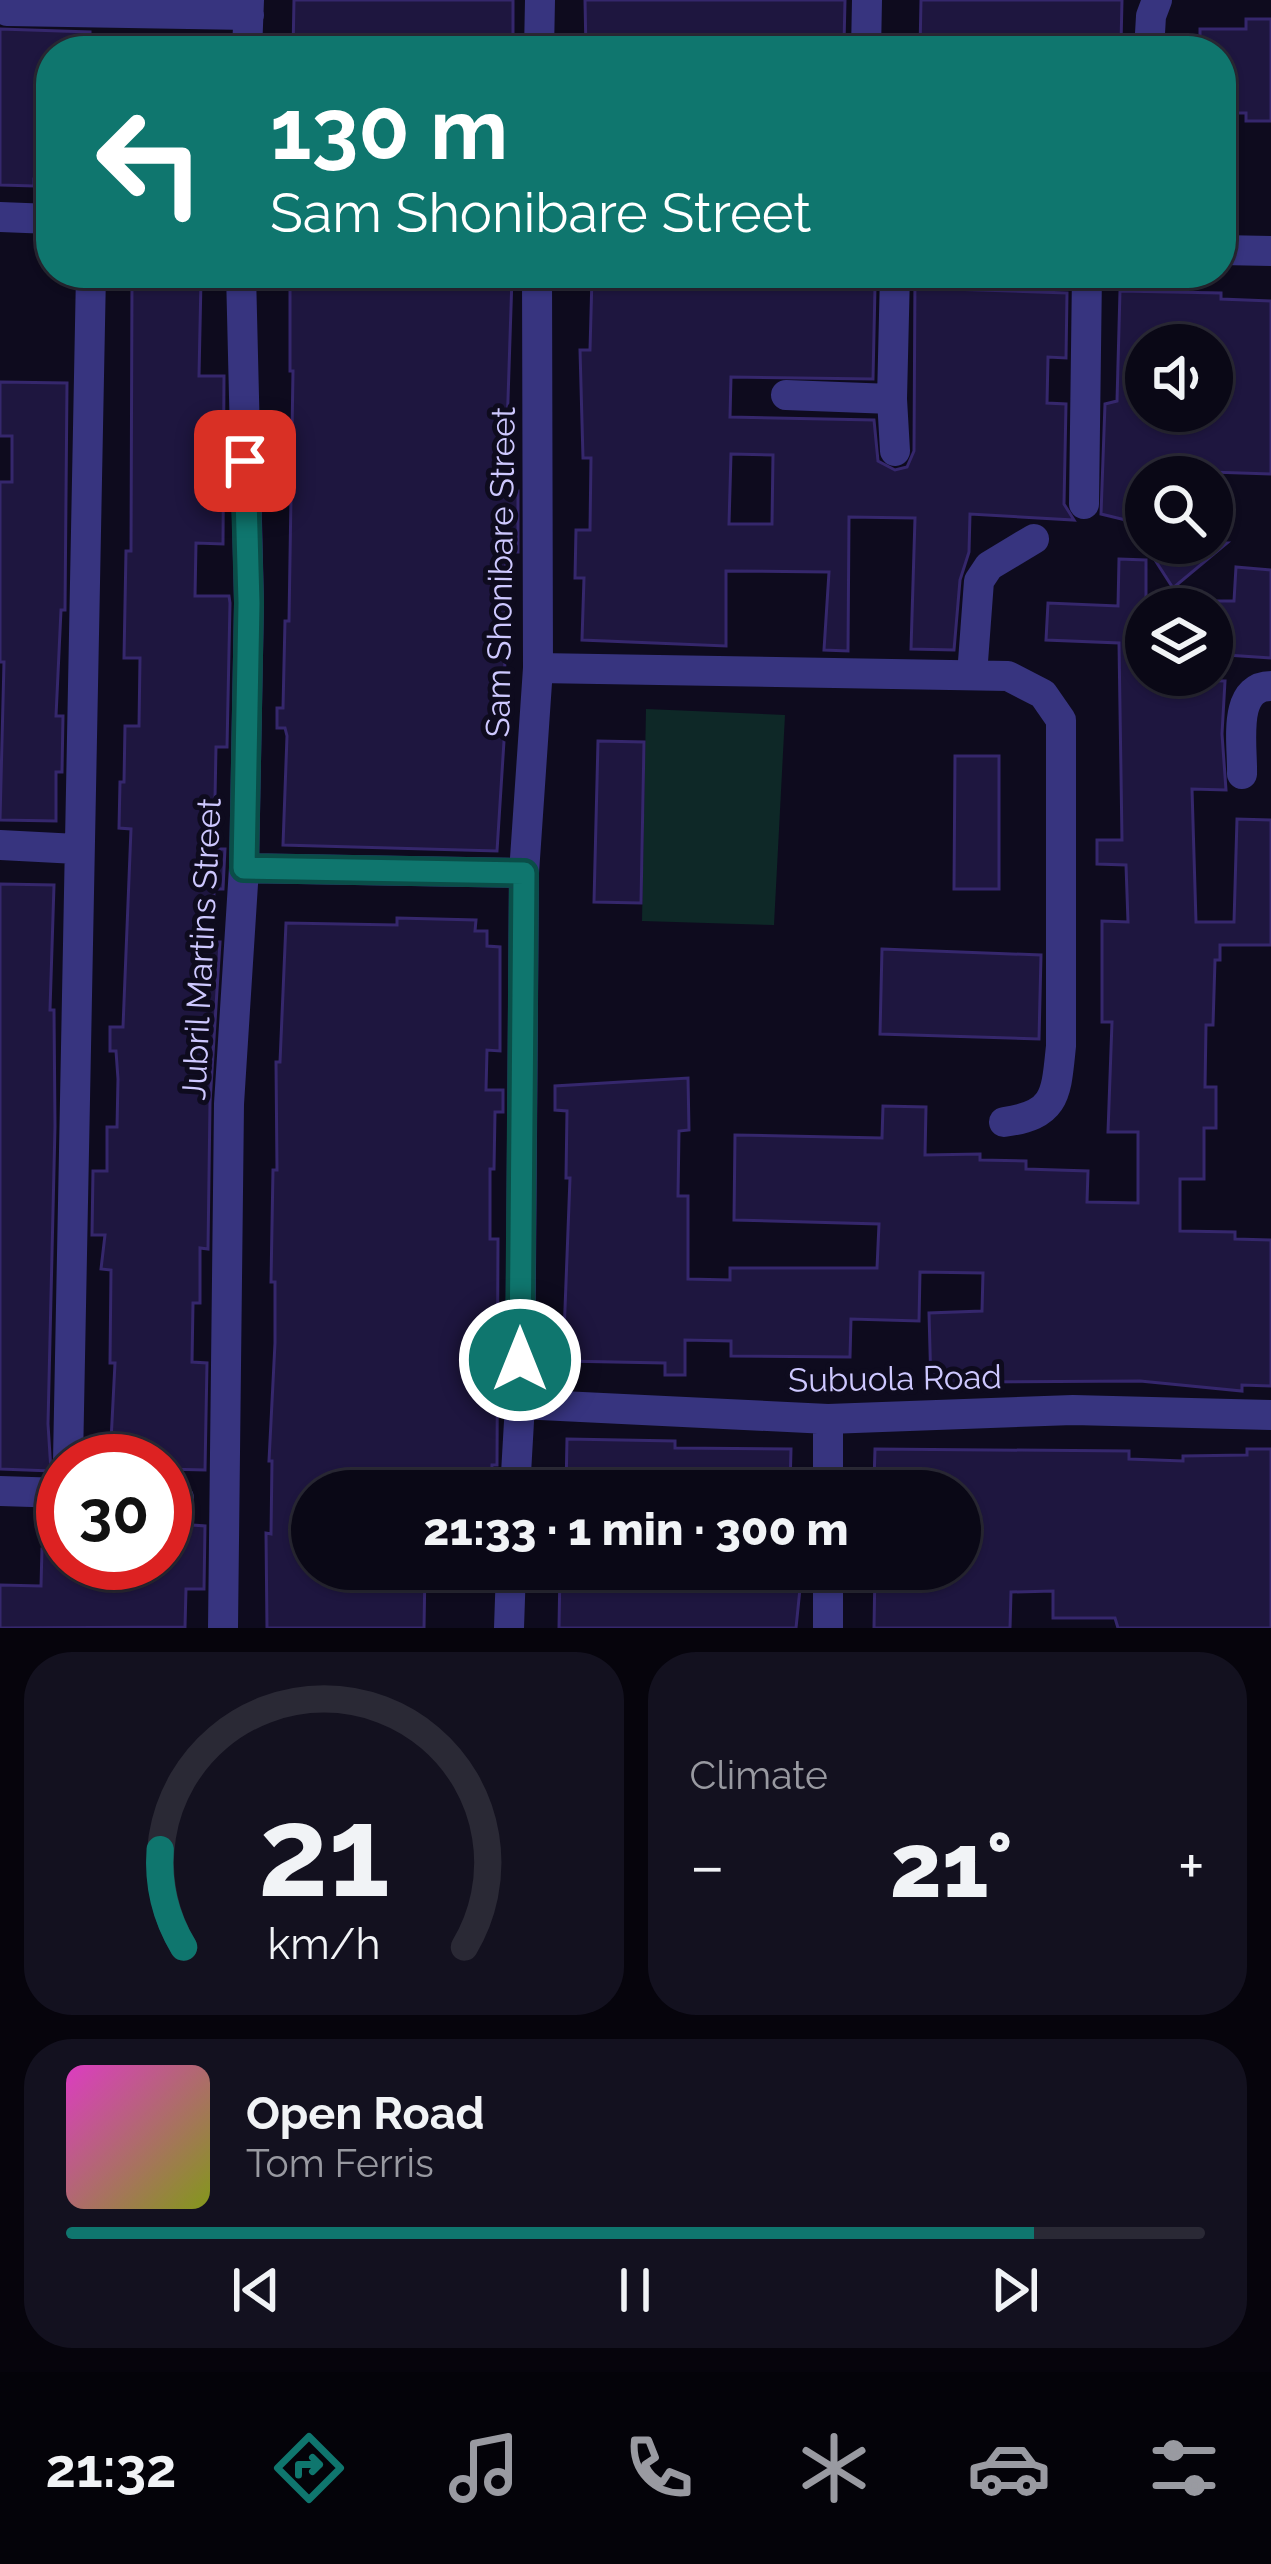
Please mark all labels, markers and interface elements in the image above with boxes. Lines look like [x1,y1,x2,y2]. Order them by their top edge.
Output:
text: 130 m [270,80,508,179]
icon: left [72,84,228,240]
text: Sam Shonibare Street [270,181,811,245]
map controls [1125,324,1233,696]
button: sound [1125,324,1233,432]
street label: Sam Shonibare Street [478,406,523,738]
pin [194,410,296,512]
icon: arrive [212,428,278,494]
button: search [1125,456,1233,564]
button: layers [1125,588,1233,696]
street label: Jubril Martins Street [174,797,229,1101]
position arrow [457,1297,583,1423]
street label: Subuola Road [788,1357,1002,1400]
speed limit sign: 30 [36,1434,192,1590]
text: 21:33 · 1 min · 300 m [423,1503,849,1556]
text: Climate [690,1752,828,1798]
text: 21 [258,1779,390,1925]
text: 21° [890,1812,1013,1918]
text: − [690,1827,725,1904]
text: + [1178,1827,1205,1904]
text: km/h [267,1918,380,1968]
text: Open Road [246,2087,485,2140]
text: Tom Ferris [246,2140,434,2186]
icon: previous [223,2257,289,2323]
icon: pause [602,2257,668,2323]
icon: next [982,2257,1048,2323]
icon: directions [267,2426,351,2510]
icon: music [442,2426,526,2510]
icon: phone [617,2426,701,2510]
icon: climate [792,2426,876,2510]
icon: car [967,2426,1051,2510]
icon: filters [1142,2426,1226,2510]
text: 21:32 [45,2436,176,2500]

